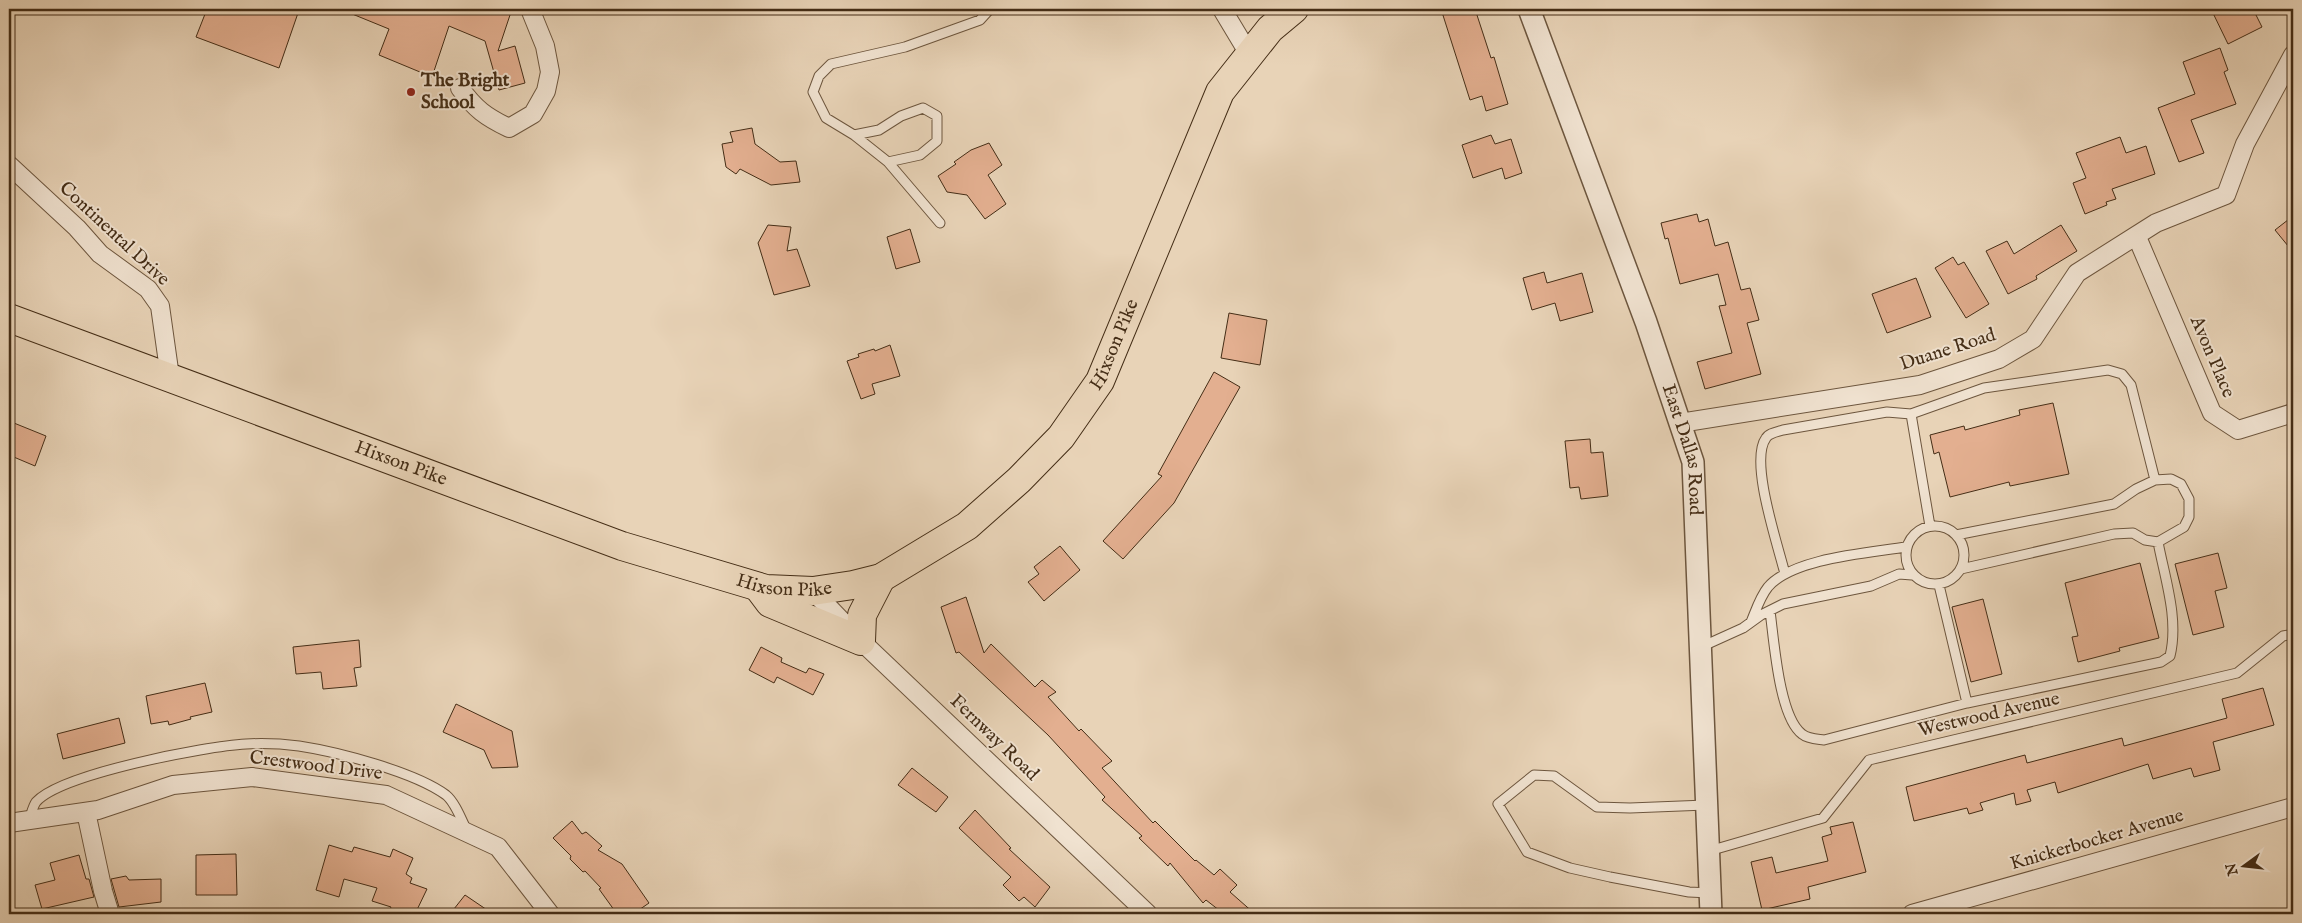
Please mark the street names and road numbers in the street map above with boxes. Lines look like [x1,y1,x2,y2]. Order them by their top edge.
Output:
street label: Continental Drive [54,177,175,292]
street label: Hixson Pike [1085,295,1145,395]
street label: Avon Place [2184,312,2240,402]
street label: Duane Road [1897,323,2000,377]
street label: East Dallas Road [1656,381,1707,517]
street label: Hixson Pike [351,436,451,492]
street label: Hixson Pike [733,569,834,603]
street label: Westwood Avenue [1916,687,2062,743]
street label: Fernway Road [944,690,1044,787]
street label: Crestwood Drive [248,746,384,786]
street label: Knickerbocker Avenue [2008,804,2187,876]

